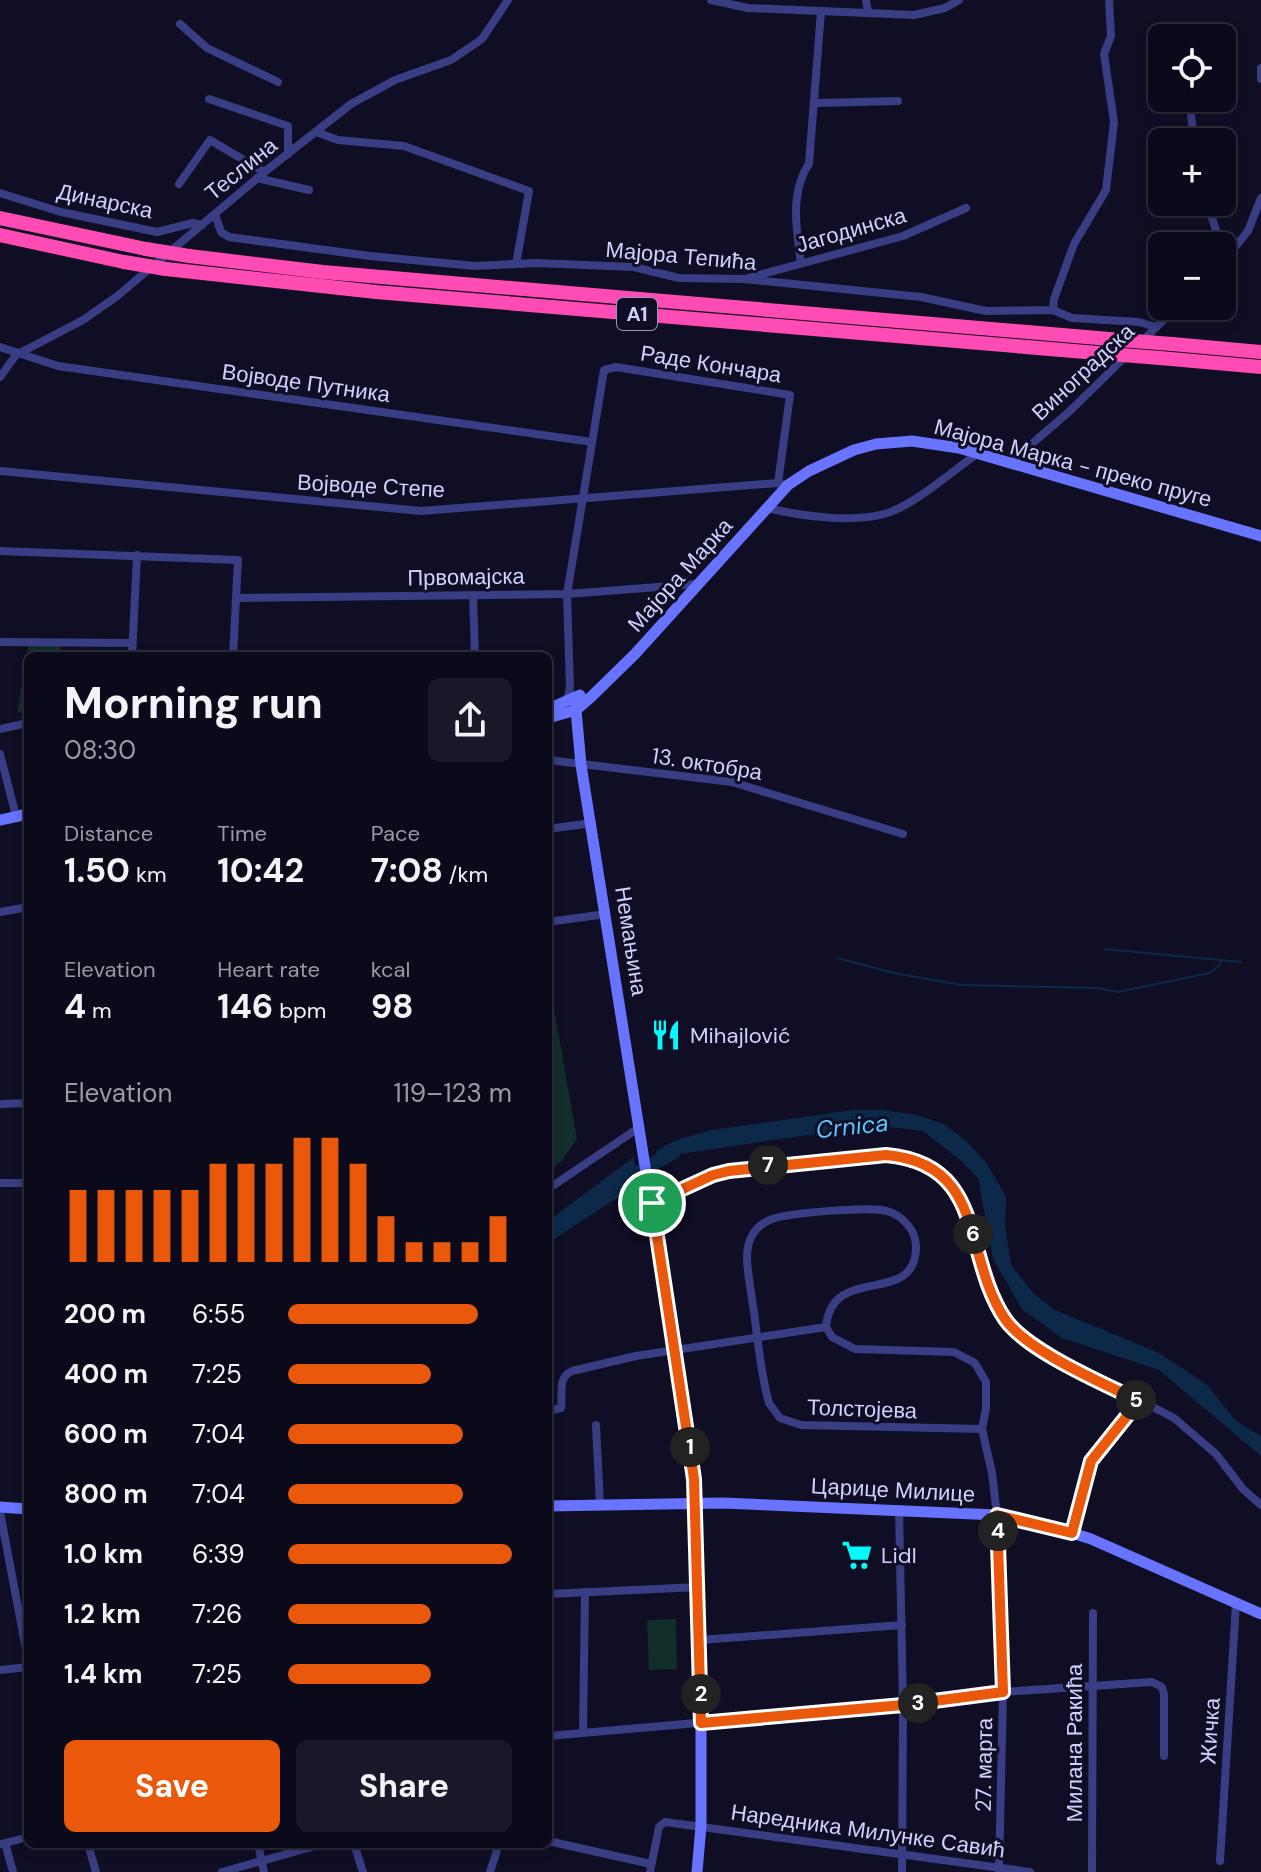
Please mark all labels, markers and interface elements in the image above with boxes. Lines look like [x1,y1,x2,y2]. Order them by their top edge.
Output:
map controls [1148,24,1236,320]
button: locate [1148,24,1236,112]
button: + [1148,128,1236,216]
street label: Теслина [199,131,284,207]
street label: Динарска [54,177,156,225]
street label: Јагодинска [793,200,910,260]
button: − [1148,232,1236,320]
street label: Мајора Тепића [604,235,758,277]
road number: A1 [617,298,657,330]
street label: Виноградска [1026,317,1141,427]
street label: Раде Кончара [638,339,784,390]
street label: Војводе Путника [220,357,393,409]
street label: Мајора Марка - преко пруге [931,412,1215,514]
street label: Војводе Степе [296,468,446,504]
street label: Мајора Марка [621,511,739,638]
street label: Првомајска [407,561,526,593]
text: Morning run [64,674,323,732]
button: share [428,678,512,762]
text: 08:30 [64,733,136,767]
street label: 13. октобра [650,741,765,787]
text: Distance [64,819,153,848]
text: Time [217,819,267,848]
text: Pace [371,819,420,848]
text: 1.50 [64,848,130,893]
text: 10:42 [217,848,304,893]
text: 7:08 [371,848,443,893]
text: km [130,860,167,889]
text: /km [443,860,488,889]
street label: Немањина [608,884,654,998]
text: Elevation [64,955,156,984]
text: Heart rate [217,955,320,984]
text: kcal [371,955,410,984]
text: 4 [64,984,86,1029]
text: 146 [217,984,273,1029]
text: 98 [371,984,414,1029]
text: m [86,996,112,1025]
text: bpm [273,996,326,1025]
restaurant icon: Mihajlović [649,1018,683,1052]
place label: Mihajlović [690,1021,791,1050]
text: Elevation [64,1076,172,1110]
text: 119–123 m [394,1076,512,1110]
water label: Crnica [814,1107,890,1145]
pin: 7 [748,1145,788,1185]
text: 7 [762,1150,774,1179]
pin [618,1169,686,1237]
icon: arrive [630,1181,674,1225]
pin: 6 [953,1214,993,1254]
text: 6 [966,1219,980,1248]
text: 200 m [64,1297,146,1331]
text: 6:55 [192,1297,245,1331]
text: 400 m [64,1357,148,1391]
text: 7:25 [192,1357,242,1391]
pin: 5 [1116,1380,1156,1420]
text: 5 [1129,1385,1143,1414]
street label: Толстојева [806,1393,918,1425]
text: 600 m [64,1417,148,1451]
text: 7:04 [192,1417,245,1451]
pin: 1 [670,1427,710,1467]
text: 1 [686,1432,694,1461]
street label: Царице Милице [810,1471,976,1509]
text: 800 m [64,1477,148,1511]
text: 7:04 [192,1477,245,1511]
pin: 4 [978,1511,1018,1551]
text: 4 [991,1516,1005,1545]
text: 1.0 km [64,1537,143,1571]
text: 6:39 [192,1537,245,1571]
supermarket icon: Lidl [840,1538,874,1572]
place label: Lidl [881,1541,917,1570]
text: 1.2 km [64,1597,141,1631]
text: 7:26 [192,1597,242,1631]
text: 1.4 km [64,1657,143,1691]
text: 7:25 [192,1657,242,1691]
street label: Милана Ракића [1060,1663,1089,1822]
pin: 2 [681,1674,721,1714]
text: 2 [695,1679,707,1708]
pin: 3 [898,1683,938,1723]
text: 3 [911,1688,925,1717]
street label: Жичка [1193,1696,1227,1765]
street label: 27. марта [969,1717,999,1812]
button: Save [64,1740,280,1832]
button: Share [296,1740,512,1832]
street label: Наредника Милунке Савић [729,1797,1007,1865]

